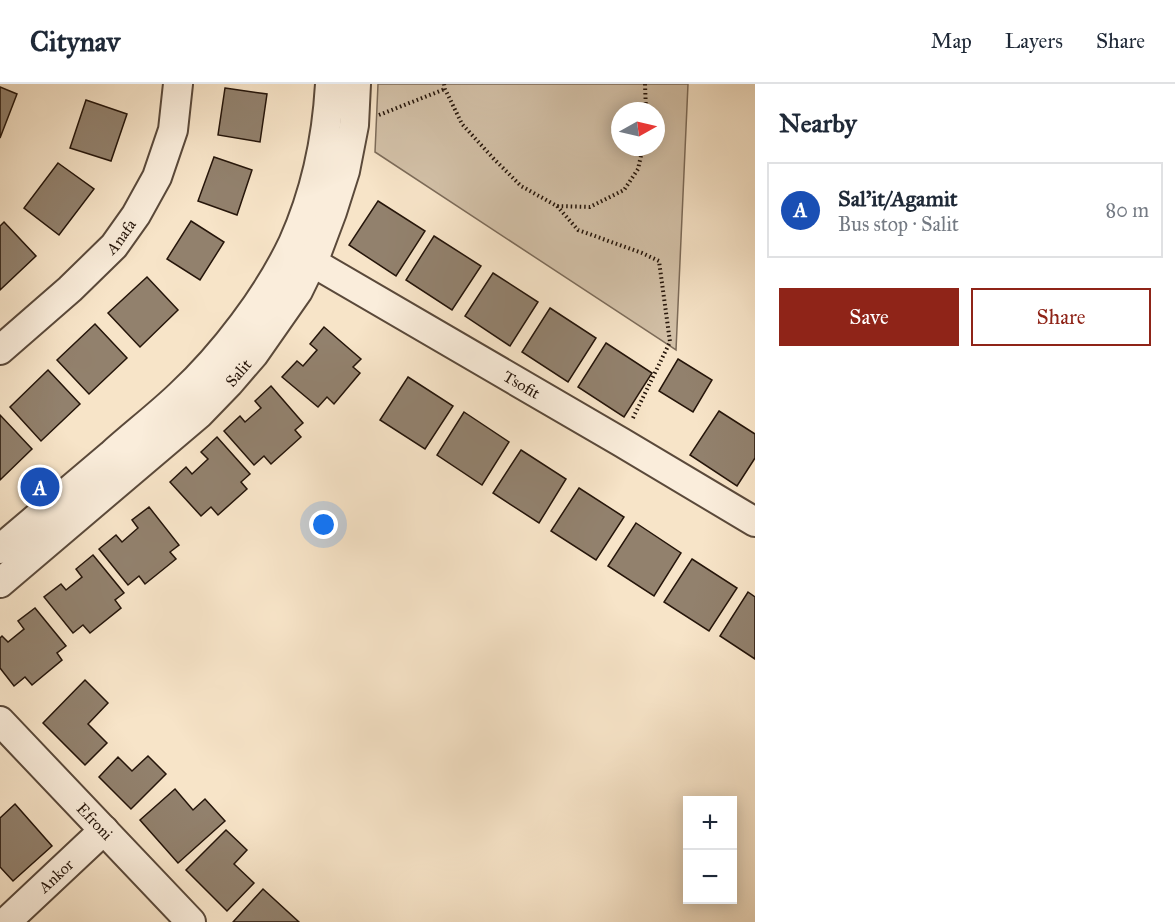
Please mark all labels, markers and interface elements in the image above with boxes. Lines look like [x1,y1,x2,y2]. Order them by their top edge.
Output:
text: Citynav [30,24,120,59]
text: Map [931,28,972,54]
text: Layers [1005,28,1063,54]
text: Share [1096,28,1145,54]
north arrow [611,102,665,156]
text: Nearby [779,107,857,139]
text: Sal'it/Agamit [838,185,958,212]
text: A [794,198,807,222]
text: 80 m [1106,198,1149,222]
text: Bus stop · Salit [838,212,959,236]
street label: Anafa [102,215,140,259]
button: Save [779,288,959,346]
button: Share [971,288,1151,346]
street label: Salit [221,355,256,391]
street label: Tsofit [500,367,544,403]
pin: A [20,464,60,510]
your location [309,510,338,539]
map controls [683,796,737,904]
button: + [683,796,737,850]
street label: Efroni [73,799,117,844]
button: − [683,850,737,904]
street label: Ankor [34,855,77,897]

